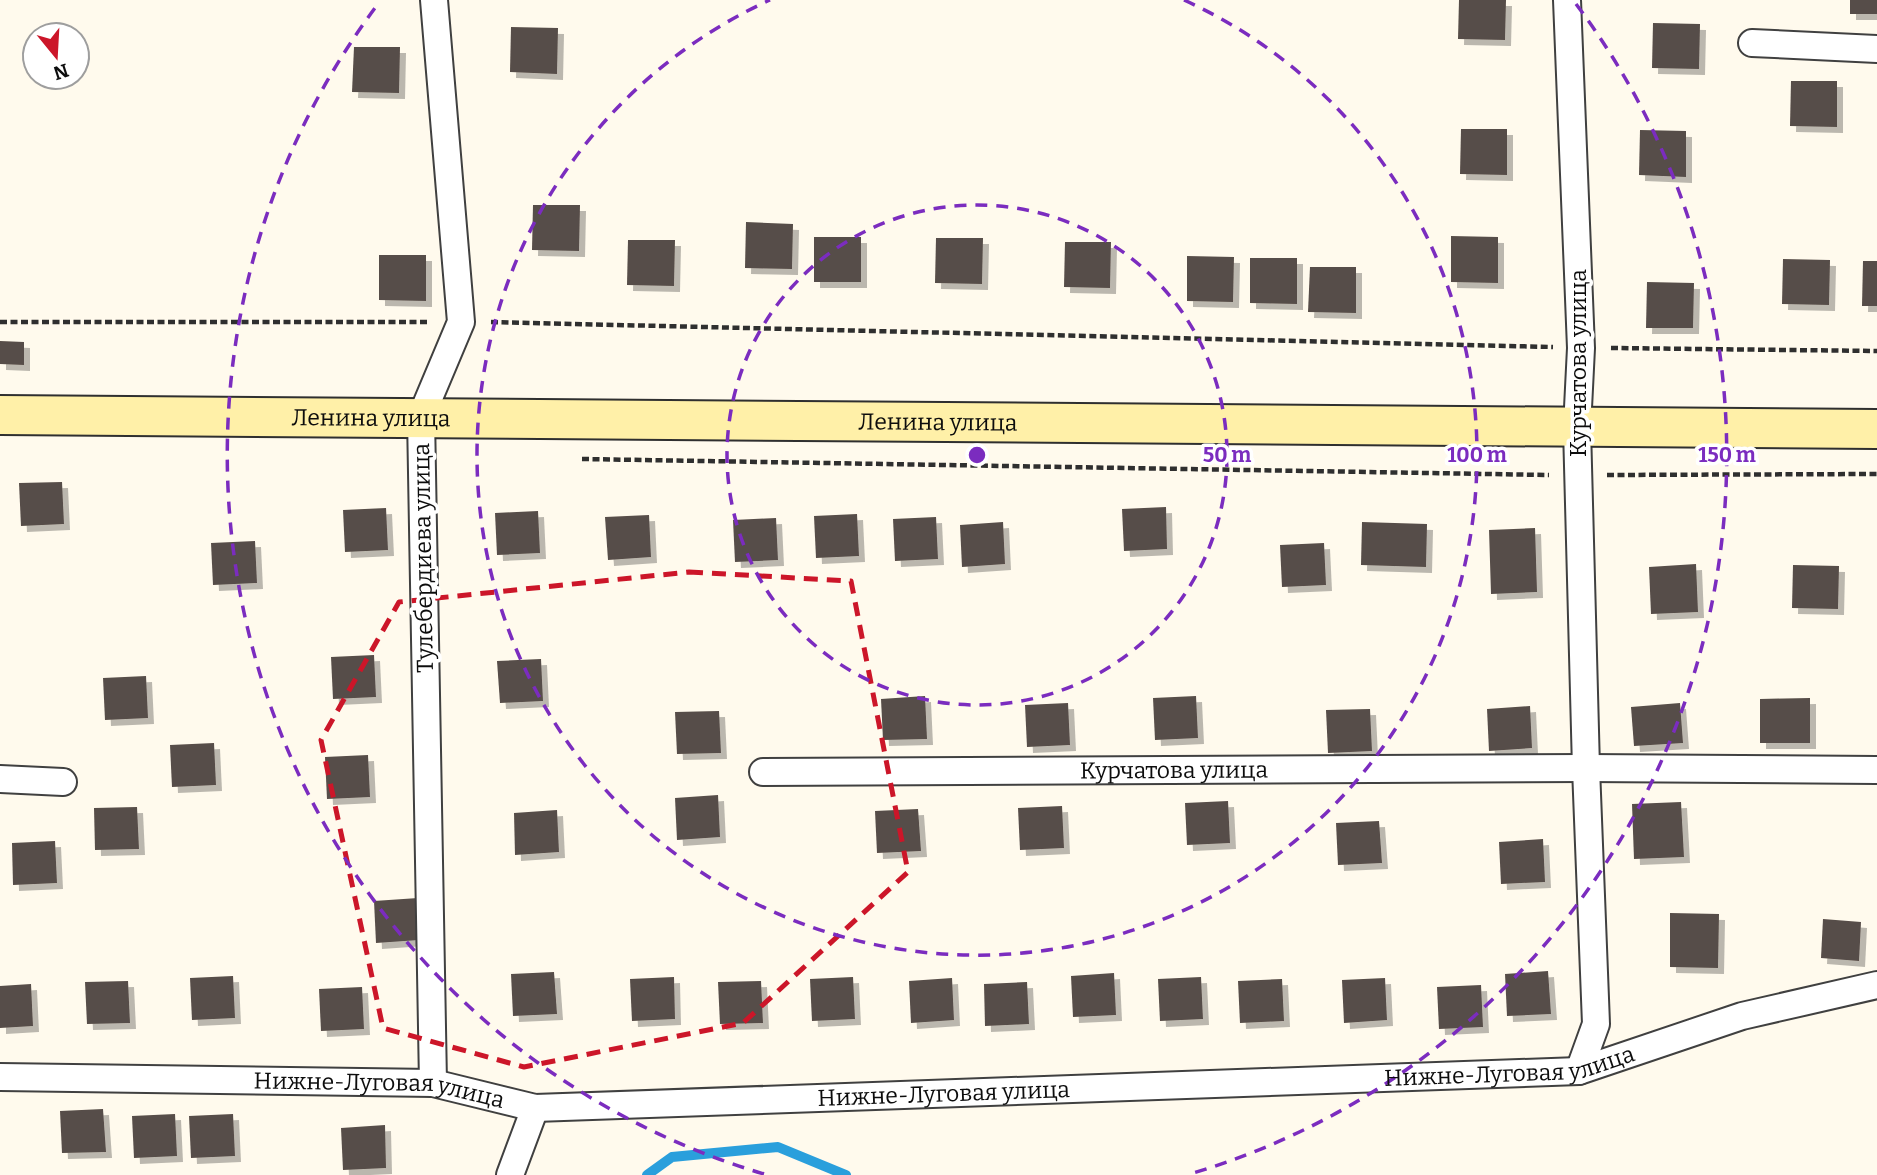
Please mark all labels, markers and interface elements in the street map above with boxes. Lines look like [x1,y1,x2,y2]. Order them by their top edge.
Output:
north arrow [21,21,91,91]
text: N [50,58,72,85]
street label: Курчатова улица [1564,269,1592,457]
street label: Ленина улица [291,403,451,432]
street label: Ленина улица [858,407,1018,437]
street label: Тулебердиева улица [407,442,439,673]
text: 50 m [1203,442,1251,468]
text: 100 m [1447,442,1507,468]
text: 150 m [1698,442,1756,468]
centre of rings [965,443,989,467]
street label: Курчатова улица [1080,756,1268,784]
street label: Нижне-Луговая улица [1384,1039,1638,1092]
street label: Нижне-Луговая улица [254,1067,508,1114]
street label: Нижне-Луговая улица [817,1075,1071,1112]

